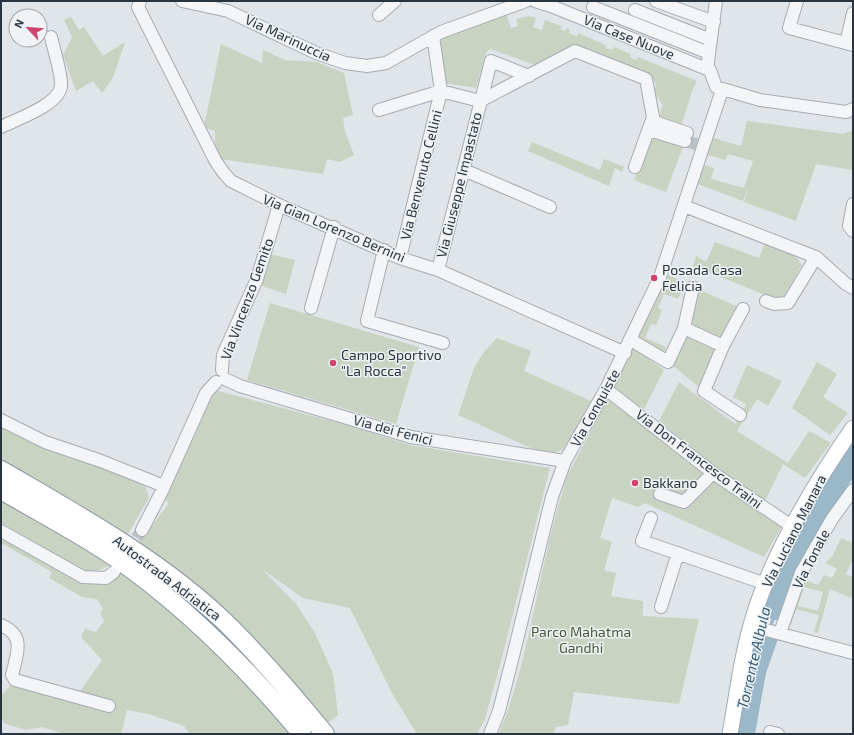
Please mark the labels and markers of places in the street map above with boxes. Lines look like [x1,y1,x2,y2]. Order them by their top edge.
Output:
place label: Posada Casa Felicia [662,261,742,294]
marker: Posada Casa Felicia [649,273,659,283]
place label: Campo Sportivo "La Rocca" [341,346,442,379]
marker: Campo Sportivo "La Rocca" [328,358,338,368]
place label: Bakkano [643,474,697,491]
marker: Bakkano [630,478,640,488]

